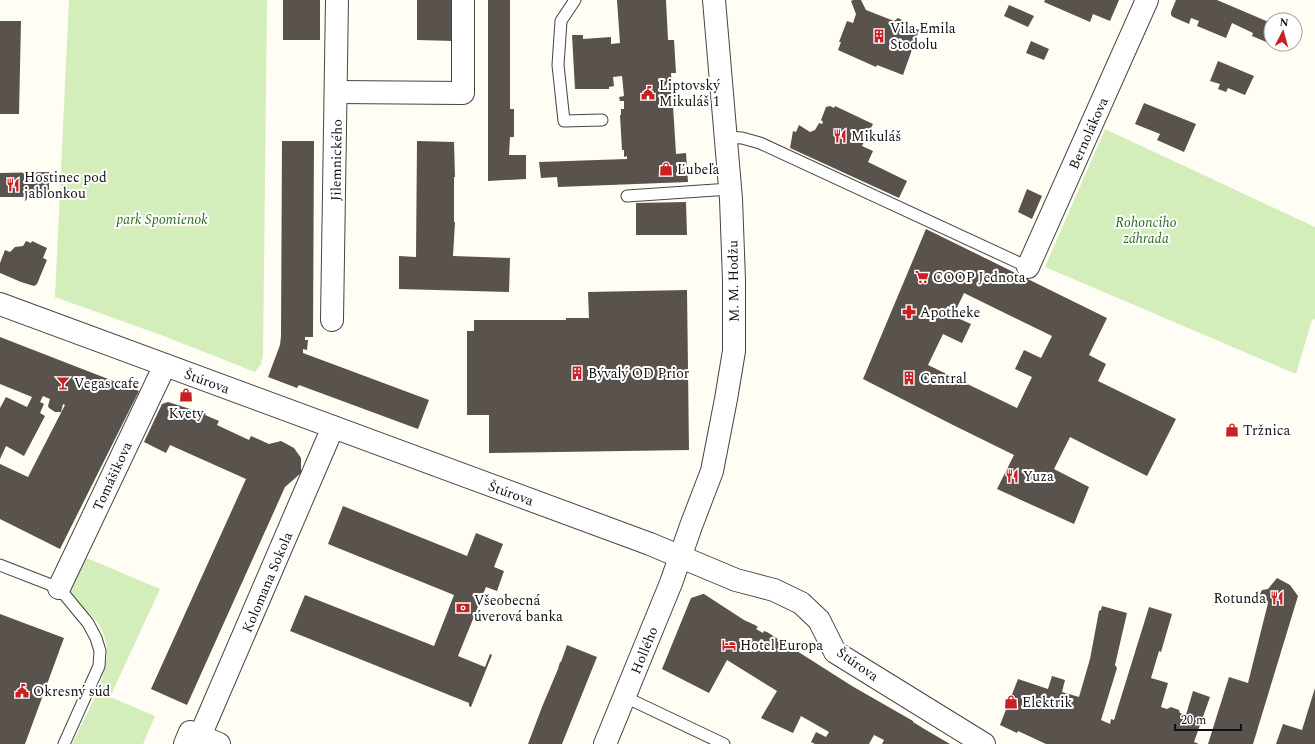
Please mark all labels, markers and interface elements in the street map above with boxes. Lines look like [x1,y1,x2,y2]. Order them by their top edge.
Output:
north arrow [1263,12,1303,52]
text: N [1279,14,1289,31]
place label: Vila Emila Stodolu [890,18,956,55]
building icon: Vila Emila Stodolu [871,28,887,44]
place label: Liptovský Mikuláš 1 [659,75,721,112]
public building icon: Liptovský Mikuláš 1 [640,85,656,101]
street label: Bernolákova [1063,94,1114,173]
street label: Jilemnického [325,119,348,201]
place label: Mikuláš [851,126,901,147]
restaurant icon: Mikuláš [832,128,848,144]
place label: Ľubeľa [677,159,720,180]
shop icon: Ľubeľa [658,161,674,177]
place label: Hostinec pod jablonkou [24,167,107,204]
restaurant icon: Hostinec pod jablonkou [5,177,21,193]
park label: park Spomienok [115,209,208,230]
park label: Rohonciho záhrada [1115,212,1177,249]
street label: M. M. Hodžu [722,240,745,322]
place label: COOP Jednota [933,267,1026,288]
supermarket icon: COOP Jednota [914,269,930,285]
place label: Apotheke [920,302,980,323]
pharmacy icon: Apotheke [901,304,917,320]
place label: Bývalý OD Prior [588,363,690,384]
street label: Štúrova [181,364,233,399]
building icon: Bývalý OD Prior [569,365,585,381]
place label: Central [920,368,967,389]
building icon: Central [901,370,917,386]
place label: Vegas cafe [74,373,140,394]
bar icon: Vegas cafe [55,375,71,391]
shop icon: Kvety [178,387,194,403]
place label: Kvety [169,403,205,424]
place label: Tržnica [1243,420,1290,441]
shop icon: Tržnica [1224,422,1240,438]
street label: Tomášikova [87,438,138,514]
place label: Yuza [1023,466,1054,487]
restaurant icon: Yuza [1004,468,1020,484]
street label: Štúrova [485,476,537,511]
street label: Kolomana Sokola [237,528,298,636]
place label: Rotunda [1214,588,1266,609]
place label: Všeobecná úverová banka [474,590,563,627]
restaurant icon: Rotunda [1269,590,1285,606]
bank icon: Všeobecná úverová banka [455,600,471,616]
street label: Hollého [625,623,663,677]
place label: Hotel Europa [740,635,823,656]
hotel icon: Hotel Europa [721,637,737,653]
street label: Štúrova [832,642,883,687]
place label: Okresný súd [33,681,111,702]
public building icon: Okresný súd [14,683,30,699]
place label: Elektrik [1022,692,1073,713]
shop icon: Elektrik [1003,694,1019,710]
scale bar [1175,706,1241,732]
text: 20 m [1181,711,1206,730]

